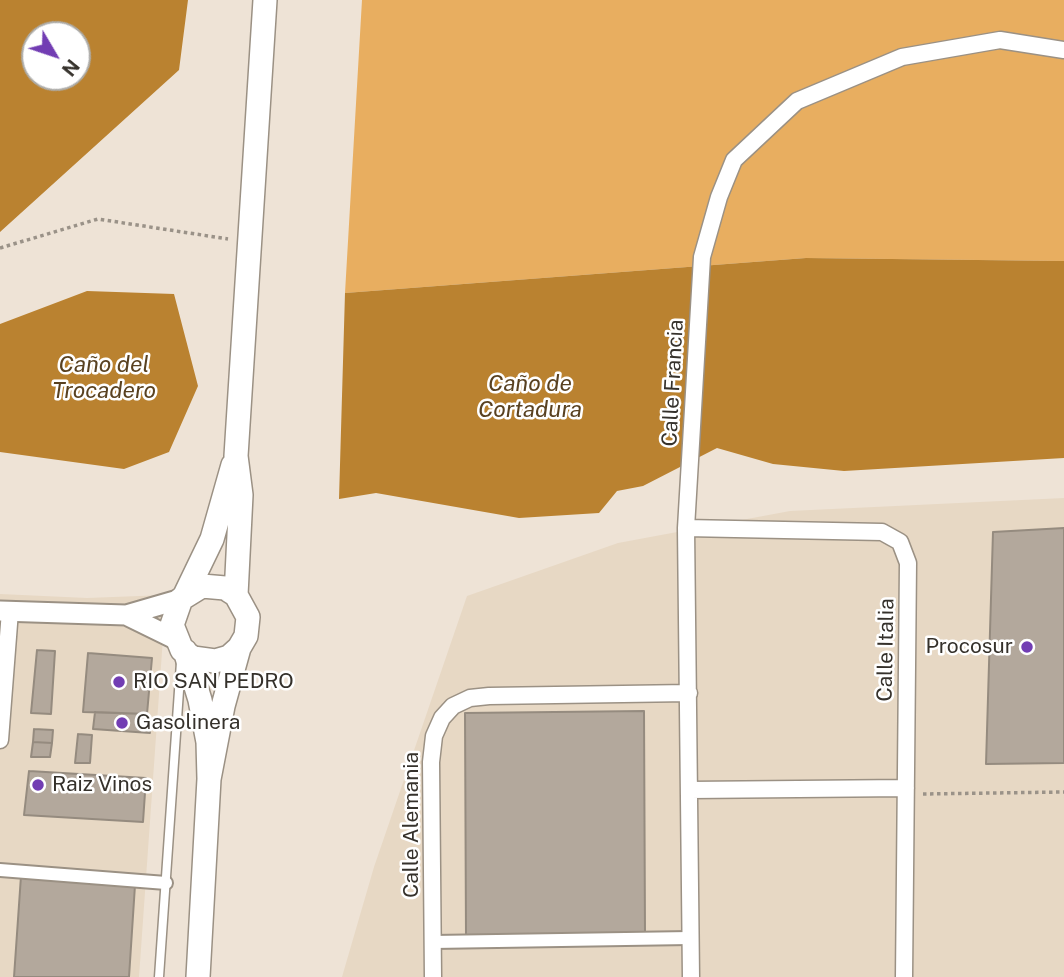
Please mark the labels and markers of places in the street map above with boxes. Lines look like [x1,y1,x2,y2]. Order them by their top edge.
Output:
place label: Procosur [925,634,1013,660]
marker: Procosur [1019,639,1035,655]
place label: RIO SAN PEDRO [133,669,294,695]
marker: RIO SAN PEDRO [111,674,127,690]
place label: Gasolinera [136,710,240,736]
marker: Gasolinera [114,715,130,731]
place label: Raiz Vinos [52,772,152,798]
marker: Raiz Vinos [30,777,46,793]

